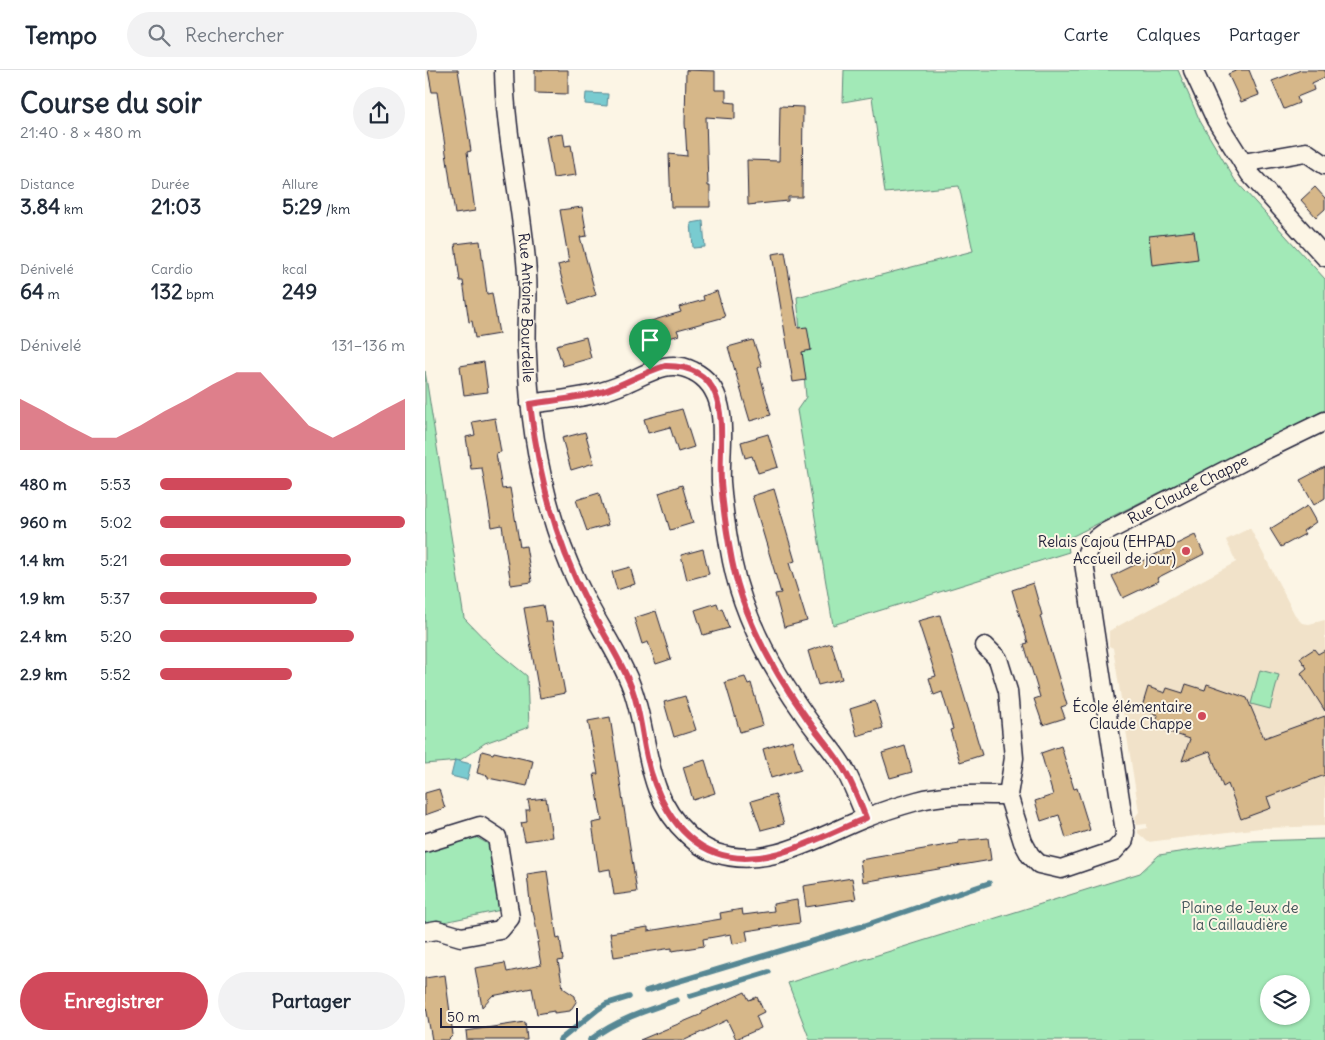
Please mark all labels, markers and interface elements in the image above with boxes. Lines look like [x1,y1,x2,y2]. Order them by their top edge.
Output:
search box [127,12,477,57]
text: Tempo [25,20,97,50]
icon: search [145,21,173,49]
text: Rechercher [185,23,284,47]
text: Carte [1063,23,1108,46]
text: Calques [1136,23,1201,46]
text: Partager [1229,23,1300,46]
text: Course du soir [20,85,202,121]
button: share [353,87,405,139]
text: 21:40 · 8 × 480 m [20,122,141,142]
text: Distance [20,175,75,193]
text: Durée [151,175,190,193]
text: Allure [282,175,318,193]
text: 3.84 [20,193,61,220]
text: 21:03 [151,193,201,220]
text: 5:29 [282,193,322,220]
text: km [61,200,83,218]
text: /km [322,200,350,218]
street label: Rue Antoine Bourdelle [514,232,538,383]
text: Dénivelé [20,260,74,278]
text: Cardio [151,260,193,278]
text: kcal [282,260,307,278]
text: 64 [20,278,44,305]
text: 132 [151,278,183,305]
text: 249 [282,278,317,305]
text: m [44,285,60,303]
text: bpm [183,285,214,303]
pin [629,319,671,370]
icon: arrive [636,326,664,354]
text: Dénivelé [20,335,81,355]
text: 131–136 m [332,335,405,355]
street label: Rue Claude Chappe [1124,450,1251,528]
text: 480 m [20,474,67,494]
text: 5:53 [100,474,131,494]
text: 960 m [20,512,67,532]
text: 5:02 [100,512,132,532]
place label: Relais Cajou (EHPAD Accueil de jour) [1038,532,1176,568]
marker: Relais Cajou (EHPAD Accueil de jour) [1180,545,1192,557]
text: 1.4 km [20,550,65,570]
text: 5:21 [100,550,128,570]
text: 1.9 km [20,588,65,608]
text: 5:37 [100,588,130,608]
text: 2.4 km [20,626,67,646]
text: 5:20 [100,626,132,646]
text: 2.9 km [20,664,67,684]
text: 5:52 [100,664,131,684]
place label: École élémentaire Claude Chappe [1072,697,1192,733]
marker: École élémentaire Claude Chappe [1196,710,1208,722]
park label: Plaine de Jeux de la Caillaudière [1181,898,1299,934]
button: Enregistrer [20,972,208,1030]
button: Partager [218,972,405,1030]
map controls [1260,975,1310,1025]
button: layers [1260,975,1310,1025]
scale bar [440,1005,577,1028]
text: 50 m [447,1008,480,1026]

